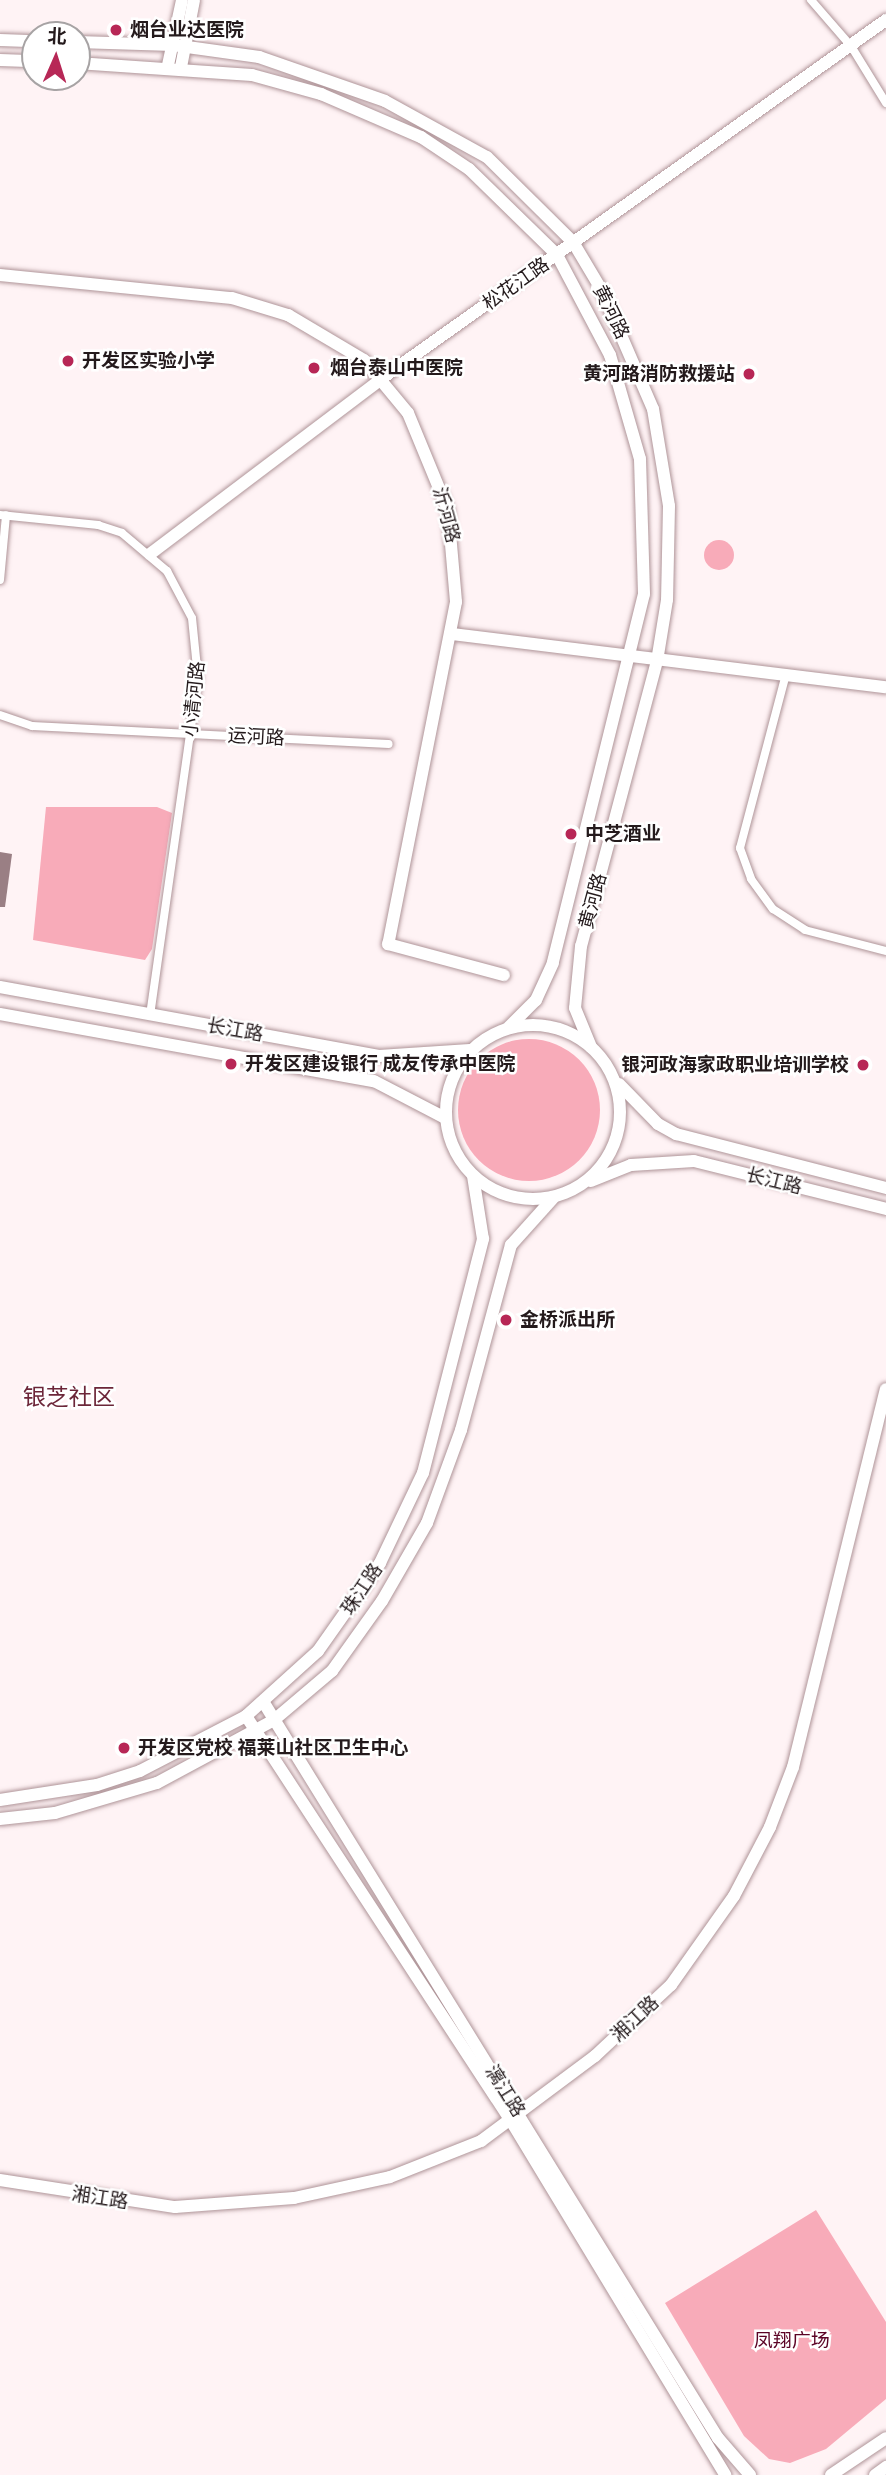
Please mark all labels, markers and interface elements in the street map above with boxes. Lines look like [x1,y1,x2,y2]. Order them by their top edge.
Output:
place label: 烟台业达医院 [130,19,244,41]
north arrow [21,21,91,91]
marker: 烟台业达医院 [108,22,124,38]
text: 北 [47,24,67,50]
street label: 松花江路 [478,253,554,315]
street label: 黄河路 [588,281,634,343]
place label: 开发区实验小学 [82,350,215,372]
marker: 开发区实验小学 [60,353,76,369]
place label: 烟台泰山中医院 [330,357,463,379]
marker: 烟台泰山中医院 [304,358,324,378]
place label: 黄河路消防救援站 [583,363,735,385]
marker: 黄河路消防救援站 [741,366,757,382]
street label: 沂河路 [428,485,464,545]
street label: 小清河路 [179,660,209,738]
street label: 运河路 [227,724,285,750]
place label: 中芝酒业 [585,823,661,845]
marker: 中芝酒业 [563,826,579,842]
street label: 黄河路 [575,871,611,931]
street label: 长江路 [205,1014,265,1046]
place label: 开发区建设银行 成友传承中医院 [245,1053,515,1075]
place label: 银河政海家政职业培训学校 [621,1054,849,1076]
marker: 开发区建设银行 成友传承中医院 [223,1056,239,1072]
marker: 银河政海家政职业培训学校 [855,1057,871,1073]
street label: 长江路 [744,1163,804,1199]
place label: 金桥派出所 [520,1309,615,1331]
marker: 金桥派出所 [498,1312,514,1328]
district label: 银芝社区 [23,1383,115,1411]
street label: 珠江路 [337,1559,387,1619]
place label: 开发区党校 福莱山社区卫生中心 [138,1737,408,1759]
marker: 开发区党校 福莱山社区卫生中心 [116,1740,132,1756]
street label: 湘江路 [606,1991,664,2047]
street label: 漓江路 [480,2061,530,2121]
street label: 湘江路 [70,2182,130,2214]
park label: 凤翔广场 [754,2330,830,2352]

